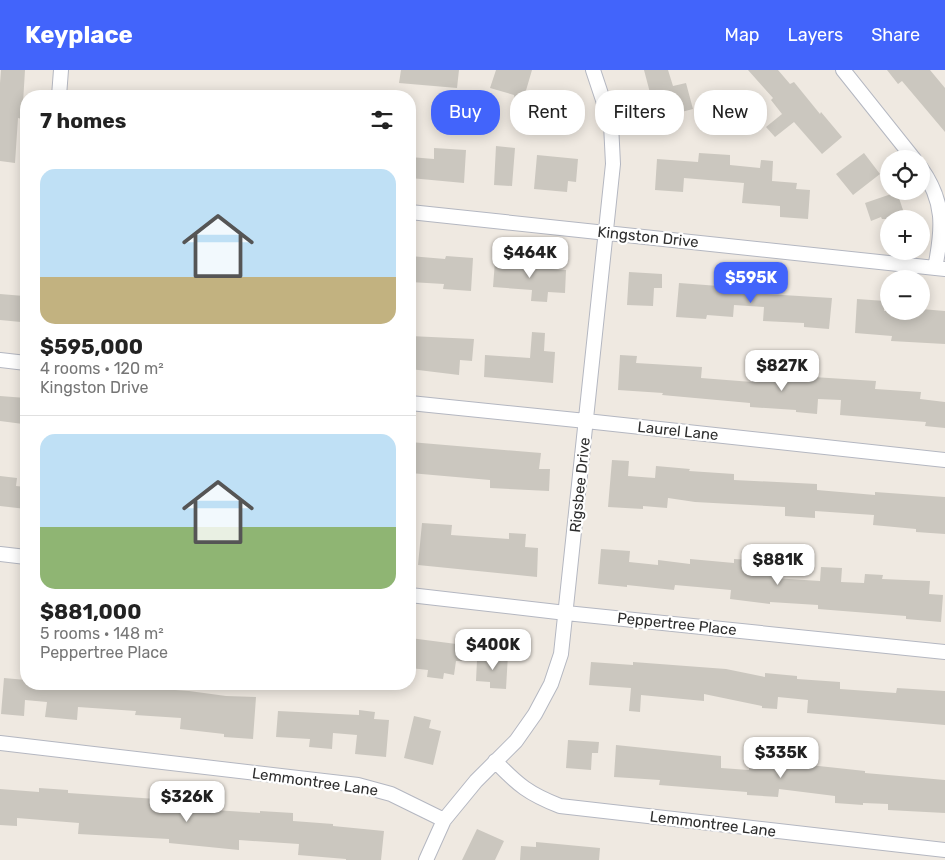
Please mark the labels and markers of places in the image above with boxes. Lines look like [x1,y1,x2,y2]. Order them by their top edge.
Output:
pin: $464K [495,236,565,279]
pin: $595K [716,262,786,304]
pin: $827K [747,350,817,392]
pin: $881K [743,544,813,586]
pin: $400K [458,628,528,671]
pin: $335K [746,736,816,779]
pin: $326K [152,780,222,823]

